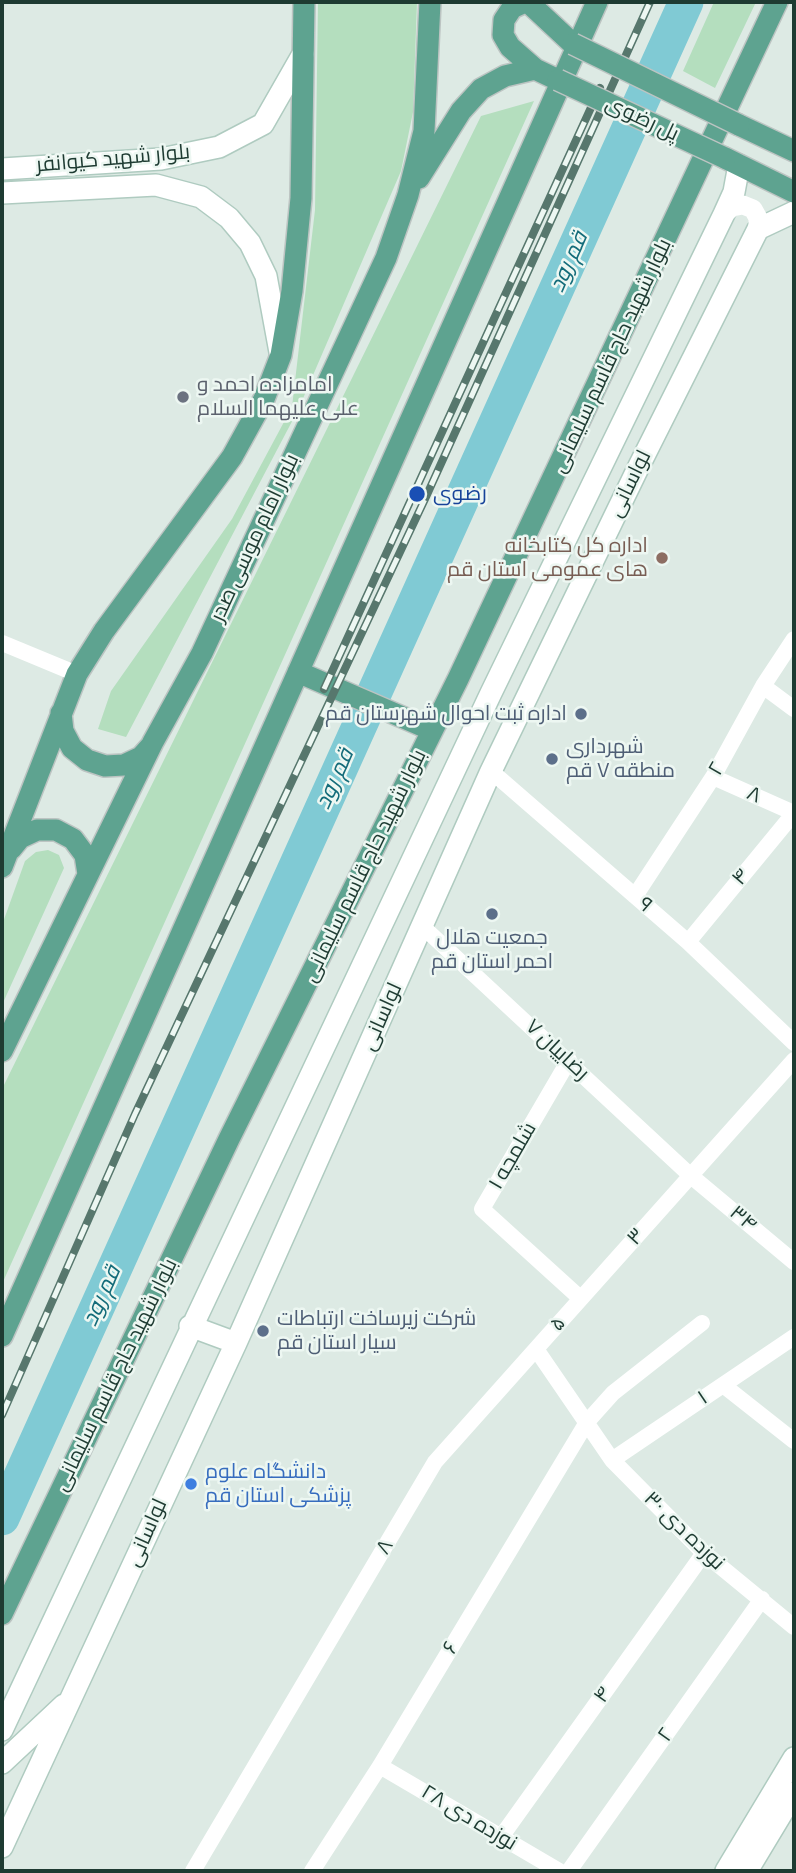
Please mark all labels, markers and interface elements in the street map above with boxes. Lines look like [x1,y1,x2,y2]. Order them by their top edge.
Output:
street label: پل رضوی [601,91,683,147]
street label: بلوار شهید کیوانفر [35,140,191,178]
water label: قم رود [543,227,595,297]
street label: بلوار شهید حاج قاسم سلیمانی [547,235,677,477]
place label: امامزاده احمد و علی علیهما السلام [197,372,359,422]
marker: امامزاده احمد و علی علیهما السلام [175,389,191,405]
street label: لواسانی [603,446,657,522]
street label: بلوار امام موسی صدر [205,450,305,626]
place label: رضوی [433,481,487,507]
marker: رضوی [407,484,427,504]
place label: اداره کل کتابخانه های عمومی استان قم [447,533,648,583]
marker: اداره کل کتابخانه های عمومی استان قم [654,550,670,566]
place label: اداره ثبت احوال شهرستان قم [325,701,567,727]
marker: اداره ثبت احوال شهرستان قم [573,706,589,722]
place label: شهرداری منطقه ۷ قم [566,734,675,784]
water label: قم رود [309,744,361,814]
street label: بلوار شهید حاج قاسم سلیمانی [298,746,432,986]
marker: شهرداری منطقه ۷ قم [544,751,560,767]
street label: ۲ [703,758,731,780]
street label: ۸ [743,781,765,809]
street label: ۴ [727,864,755,890]
street label: ۹ [633,892,657,918]
marker: جمعیت هلال احمر استان قم [484,906,500,922]
place label: جمعیت هلال احمر استان قم [431,925,553,975]
street label: لواسانی [356,979,408,1055]
street label: ۷ رضاییان [520,1014,594,1086]
street label: ۱ شلمچه [484,1118,542,1194]
street label: ۳۴ [724,1200,762,1238]
street label: ۳ [622,1223,650,1251]
street label: بلوار شهید حاج قاسم سلیمانی [49,1255,183,1495]
water label: قم رود [76,1261,128,1331]
place label: شرکت زیرساخت ارتباطات سیار استان قم [277,1306,476,1356]
street label: ۵ [545,1311,571,1337]
marker: شرکت زیرساخت ارتباطات سیار استان قم [255,1323,271,1339]
street label: ۱ [693,1386,713,1410]
place label: دانشگاه علوم پزشکی استان قم [205,1459,351,1509]
marker: دانشگاه علوم پزشکی استان قم [183,1476,199,1492]
street label: نوزده دی ۳۰ [638,1486,730,1576]
street label: لواسانی [121,1495,173,1571]
street label: ۸ [371,1535,399,1559]
street label: ۶ [438,1637,464,1659]
street label: ۴ [589,1682,617,1708]
street label: ۲ [653,1723,679,1747]
street label: نوزده دی ۲۸ [417,1780,521,1856]

